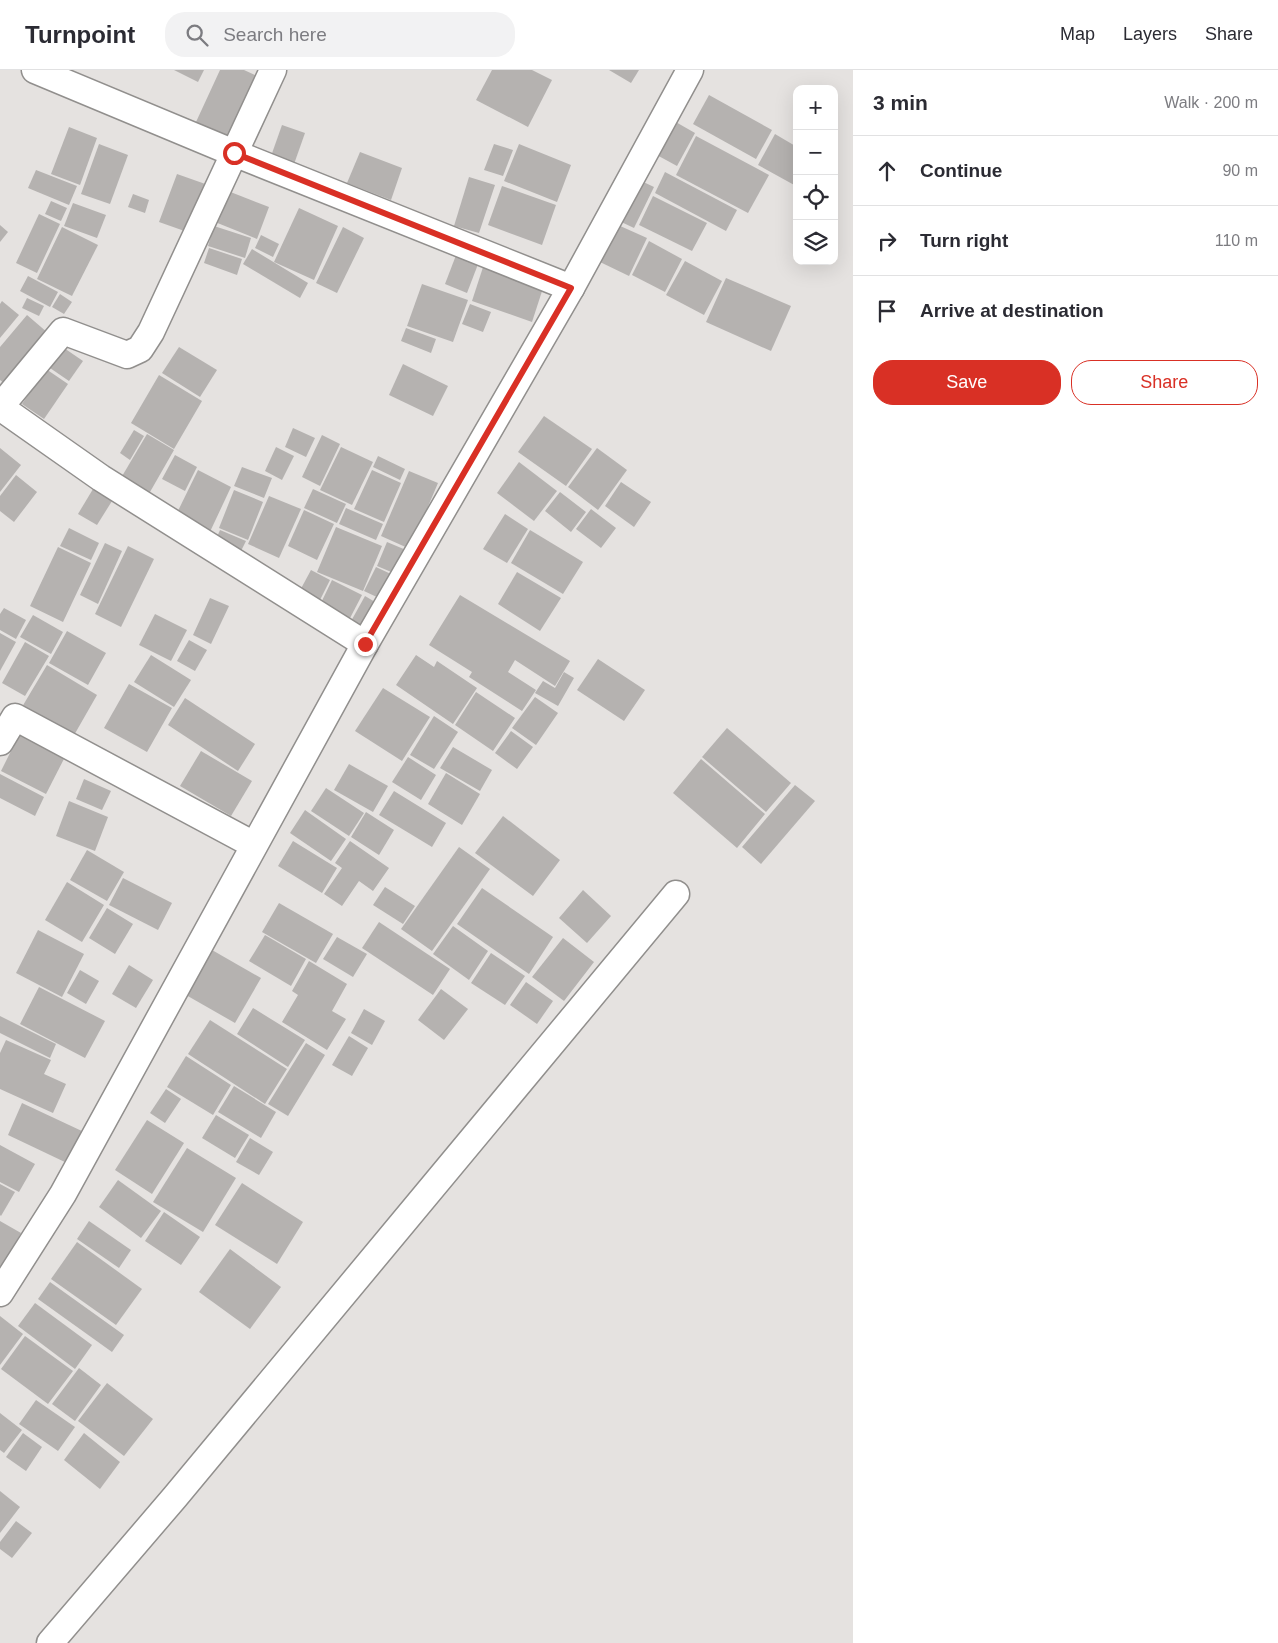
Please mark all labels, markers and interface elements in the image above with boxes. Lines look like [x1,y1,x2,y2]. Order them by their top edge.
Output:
search box [165,12,515,57]
text: Turnpoint [25,21,135,48]
icon: search [183,21,211,49]
text: Search here [223,24,327,45]
text: Map [1060,24,1095,44]
text: Layers [1123,24,1177,44]
text: Share [1205,24,1253,44]
map controls [793,85,838,265]
button: + [793,85,838,130]
text: 3 min [873,91,928,114]
text: Walk · 200 m [1164,94,1258,111]
button: − [793,130,838,175]
route start [223,142,246,165]
icon: ahead [873,157,901,185]
text: Continue [920,160,1002,181]
text: 90 m [1222,162,1258,179]
button: locate [793,175,838,220]
button: layers [793,220,838,265]
icon: right [873,227,901,255]
text: Turn right [920,230,1008,251]
text: 110 m [1215,232,1258,249]
icon: arrive [873,297,901,325]
text: Arrive at destination [920,300,1104,321]
button: Save [873,360,1061,405]
button: Share [1071,360,1258,405]
route end [354,633,377,656]

